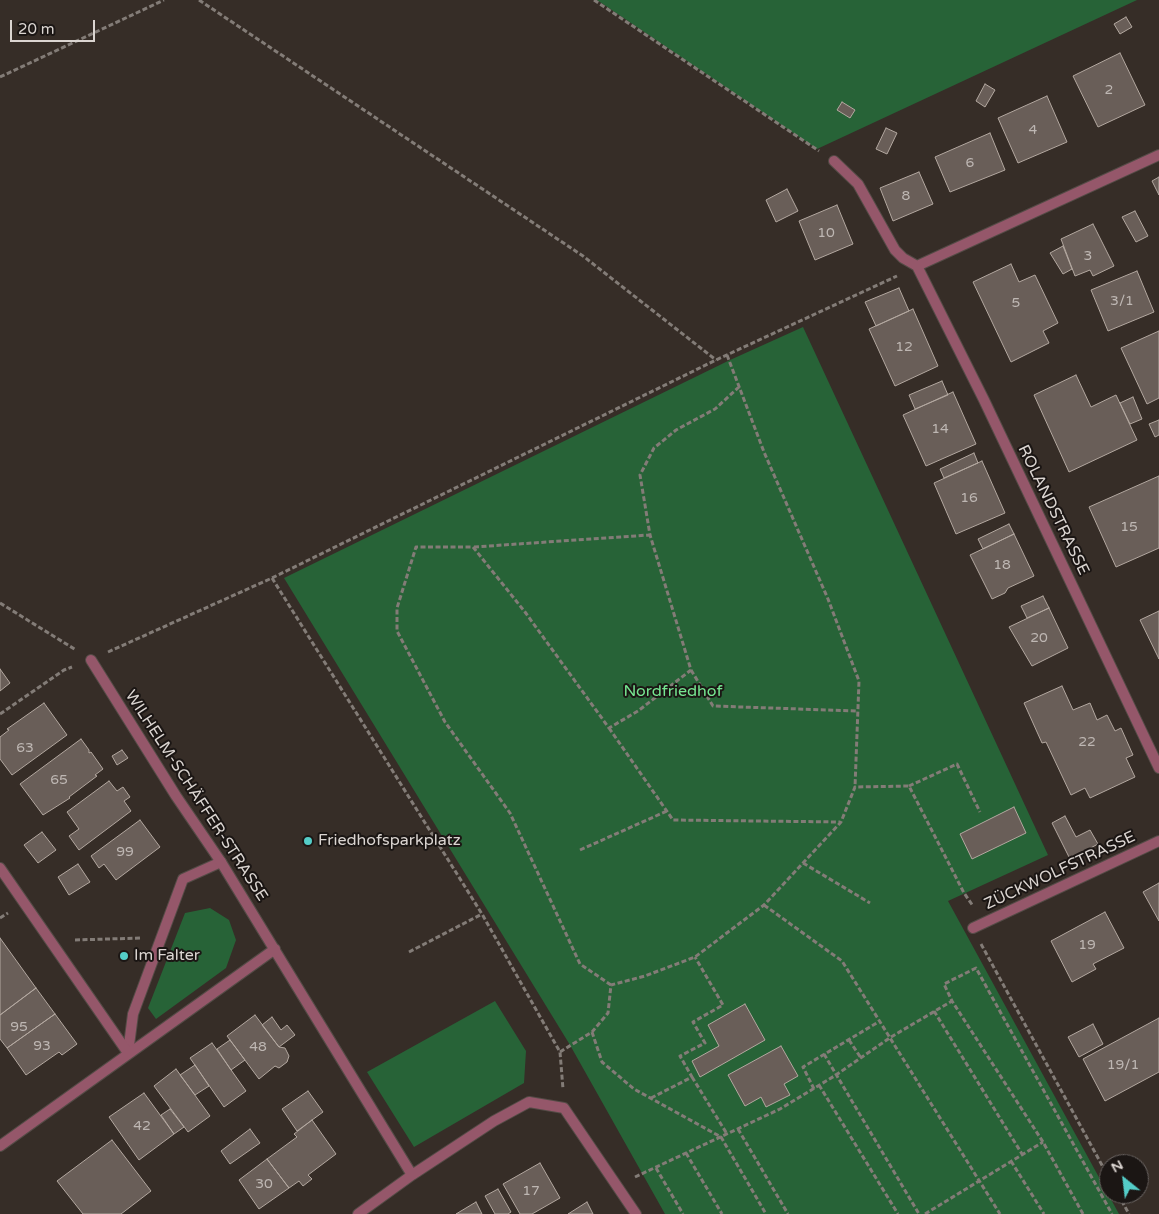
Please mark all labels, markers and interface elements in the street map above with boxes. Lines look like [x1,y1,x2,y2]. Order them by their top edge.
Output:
scale bar [12,10,98,42]
text: 20 m [18,20,55,38]
house number: 2 [1105,82,1113,98]
house number: 4 [1029,122,1037,138]
house number: 6 [966,155,974,171]
house number: 8 [902,188,910,204]
house number: 10 [817,225,835,241]
house number: 3 [1084,248,1092,264]
house number: 3/1 [1110,293,1134,309]
house number: 5 [1012,295,1020,311]
house number: 12 [895,339,913,355]
house number: 14 [931,421,949,437]
street label: ROLANDSTRASSE [1013,442,1093,578]
house number: 16 [960,490,978,506]
house number: 15 [1120,519,1138,535]
house number: 18 [993,557,1011,573]
house number: 20 [1030,630,1048,646]
park label: Nordfriedhof [623,682,723,702]
street label: WILHELM-SCHÄFFER-STRASSE [121,687,271,905]
house number: 22 [1078,734,1096,750]
house number: 63 [16,740,34,756]
house number: 65 [50,772,68,788]
street label: ZÜCKWOLFSTRASSE [981,828,1139,914]
place label: Friedhofsparkplatz [318,831,461,851]
marker: Friedhofsparkplatz [302,835,314,847]
house number: 99 [116,844,134,860]
house number: 19 [1078,937,1096,953]
place label: Im Falter [134,946,200,966]
marker: Im Falter [118,950,130,962]
house number: 95 [10,1019,28,1035]
house number: 93 [33,1038,51,1054]
house number: 48 [249,1039,267,1055]
house number: 19/1 [1107,1057,1139,1073]
house number: 42 [133,1118,151,1134]
north arrow [1099,1154,1149,1204]
text: N [1108,1156,1126,1176]
house number: 30 [255,1176,273,1192]
house number: 17 [522,1183,540,1199]

